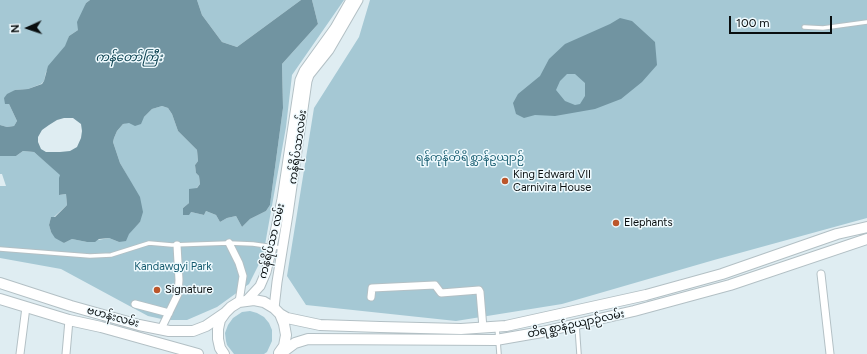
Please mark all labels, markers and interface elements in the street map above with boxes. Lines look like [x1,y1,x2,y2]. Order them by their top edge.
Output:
north arrow [8,8,48,48]
scale bar [731,8,834,34]
text: 100 m [736,16,770,30]
text: N [9,24,22,33]
water label: ကန်တော်ကြီး [95,50,163,64]
street label: ကန်ရိပ်သာလမ်း [286,109,310,185]
park label: ရန်ကုန်တိရိစ္ဆာန်ဥယျာဉ် [416,151,524,165]
place label: King Edward VII Carnivira House [513,168,591,194]
marker: King Edward VII Carnivira House [500,176,510,186]
street label: ကန်ရိပ်သာ လမ်း [256,202,288,280]
place label: Elephants [624,216,673,230]
marker: Elephants [611,218,621,228]
park label: Kandawgyi Park [134,260,212,274]
place label: Signature [165,283,213,297]
marker: Signature [152,285,162,295]
street label: ဗဟန်းလမ်း [85,304,141,330]
street label: တိရစ္ဆာန်ဥယျာဉ်လမ်း [526,307,626,341]

